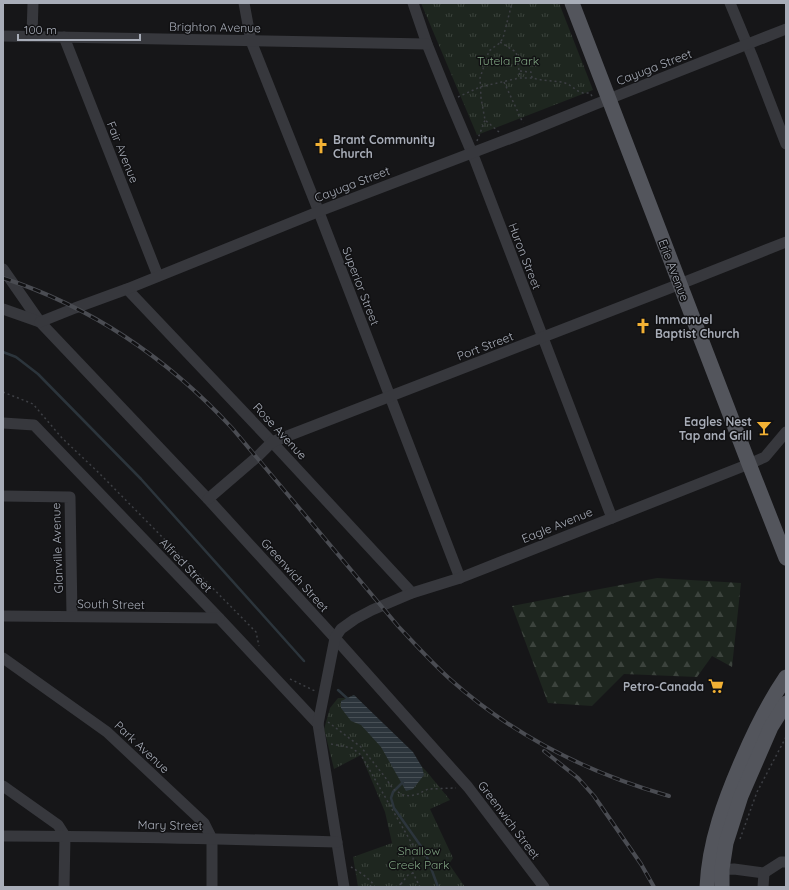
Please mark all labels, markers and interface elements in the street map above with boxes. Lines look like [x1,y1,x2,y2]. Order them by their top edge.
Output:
scale bar [18,16,140,42]
street label: Brighton Avenue [169,19,261,35]
text: 100 m [24,22,57,37]
street label: Cayuga Street [614,46,694,88]
park label: Tutela Park [477,53,539,68]
street label: Fair Avenue [104,119,142,185]
place label: Brant Community Church [333,132,435,161]
church icon: Brant Community Church [312,137,330,155]
street label: Cayuga Street [312,163,392,205]
street label: Huron Street [505,221,545,291]
street label: Erie Avenue [655,237,693,303]
street label: Superior Street [339,245,383,327]
place label: Immanuel Baptist Church [655,312,740,341]
church icon: Immanuel Baptist Church [634,317,652,335]
street label: Port Street [455,328,515,364]
street label: Rose Avenue [250,400,310,463]
place label: Eagles Nest Tap and Grill [679,414,752,443]
bar icon: Eagles Nest Tap and Grill [755,419,773,437]
street label: Glanville Avenue [48,502,66,594]
street label: Eagle Avenue [519,504,595,546]
street label: Alfred Street [157,535,215,595]
street label: Greenwich Street [258,535,332,615]
street label: South Street [77,596,145,612]
supermarket icon: Petro-Canada [707,677,725,695]
place label: Petro-Canada [623,679,704,694]
street label: Park Avenue [111,718,173,776]
street label: Greenwich Street [475,778,543,862]
street label: Mary Street [138,817,202,833]
park label: Shallow Creek Park [389,843,449,872]

